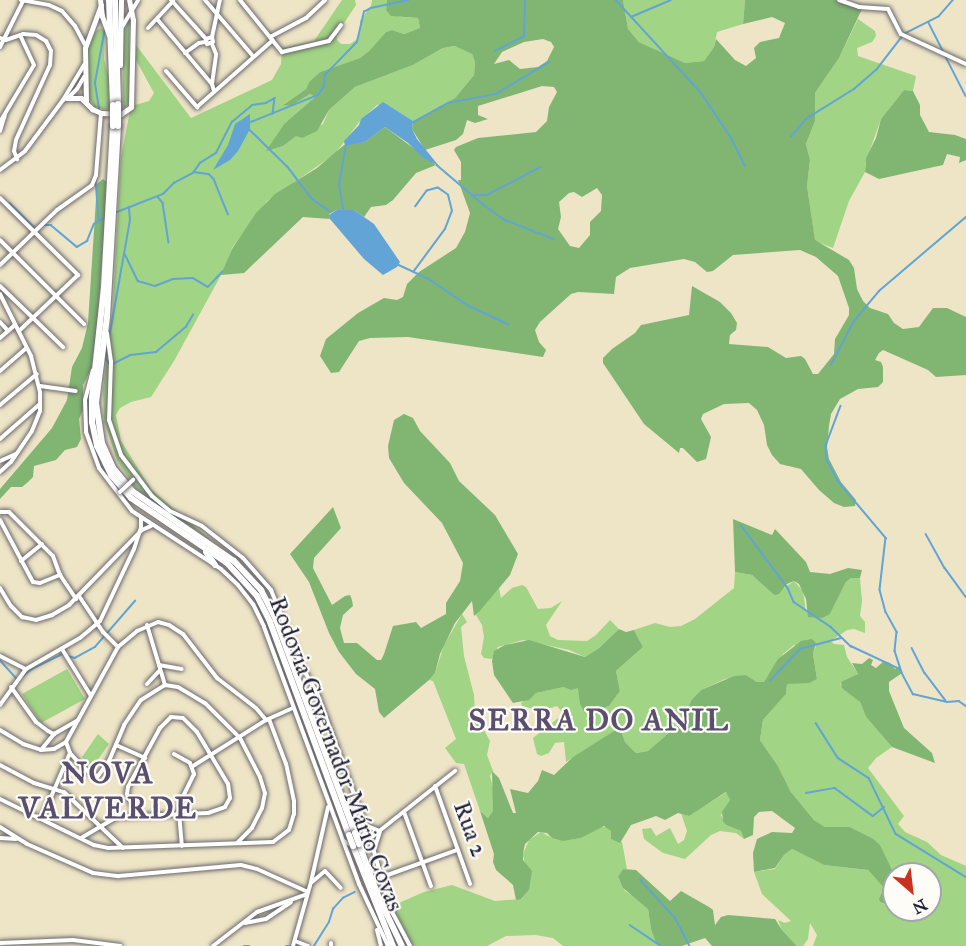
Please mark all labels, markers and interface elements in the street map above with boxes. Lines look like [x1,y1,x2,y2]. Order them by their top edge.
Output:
street label: Rodovia Governador Mário Covas [263,593,409,915]
district label: SERRA DO ANIL [469,702,729,738]
district label: NOVA VALVERDE [19,755,197,826]
street label: Rua 2 [447,797,493,861]
north arrow [882,862,942,922]
text: N [909,895,930,918]

